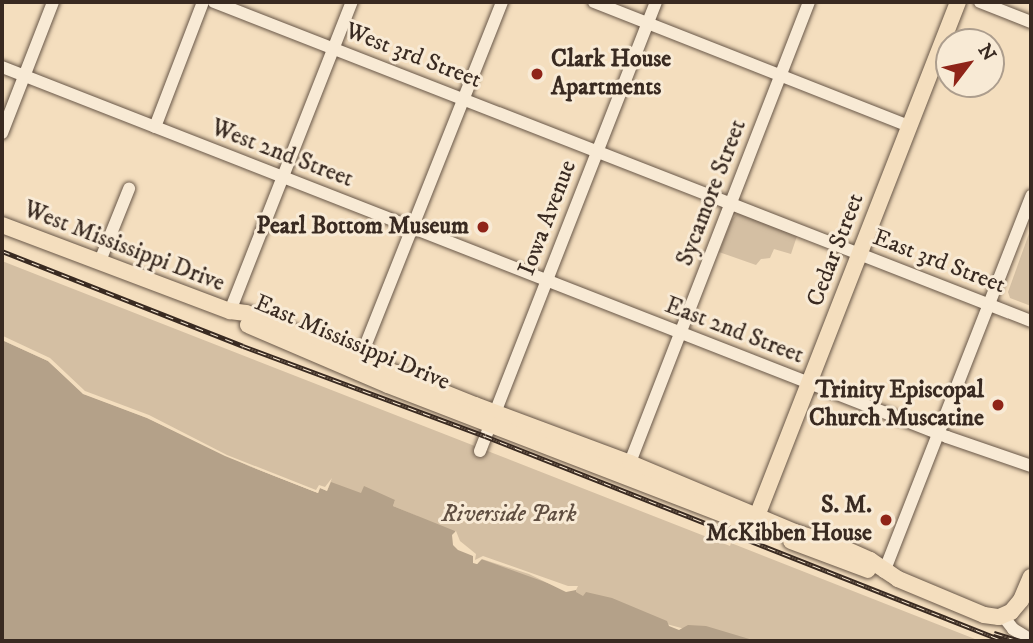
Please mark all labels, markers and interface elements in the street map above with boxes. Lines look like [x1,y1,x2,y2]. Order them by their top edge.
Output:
street label: West 3rd Street [341,17,485,95]
north arrow [935,28,1005,98]
text: N [973,40,1000,65]
place label: Clark House Apartments [551,46,671,102]
marker: Clark House Apartments [529,66,545,82]
street label: West 2nd Street [207,114,357,194]
street label: Sycamore Street [671,116,753,270]
street label: Iowa Avenue [513,156,583,280]
street label: Cedar Street [801,189,871,311]
street label: West Mississippi Drive [19,195,229,299]
place label: Pearl Bottom Museum [256,213,469,241]
marker: Pearl Bottom Museum [475,219,491,235]
street label: East 3rd Street [869,224,1009,300]
street label: East Mississippi Drive [250,289,454,397]
street label: East 2nd Street [661,291,807,371]
place label: Trinity Episcopal Church Muscatine [809,377,984,433]
marker: Trinity Episcopal Church Muscatine [990,397,1006,413]
place label: S. M. McKibben House [706,492,872,548]
park label: Riverside Park [442,501,576,529]
marker: S. M. McKibben House [878,512,894,528]

